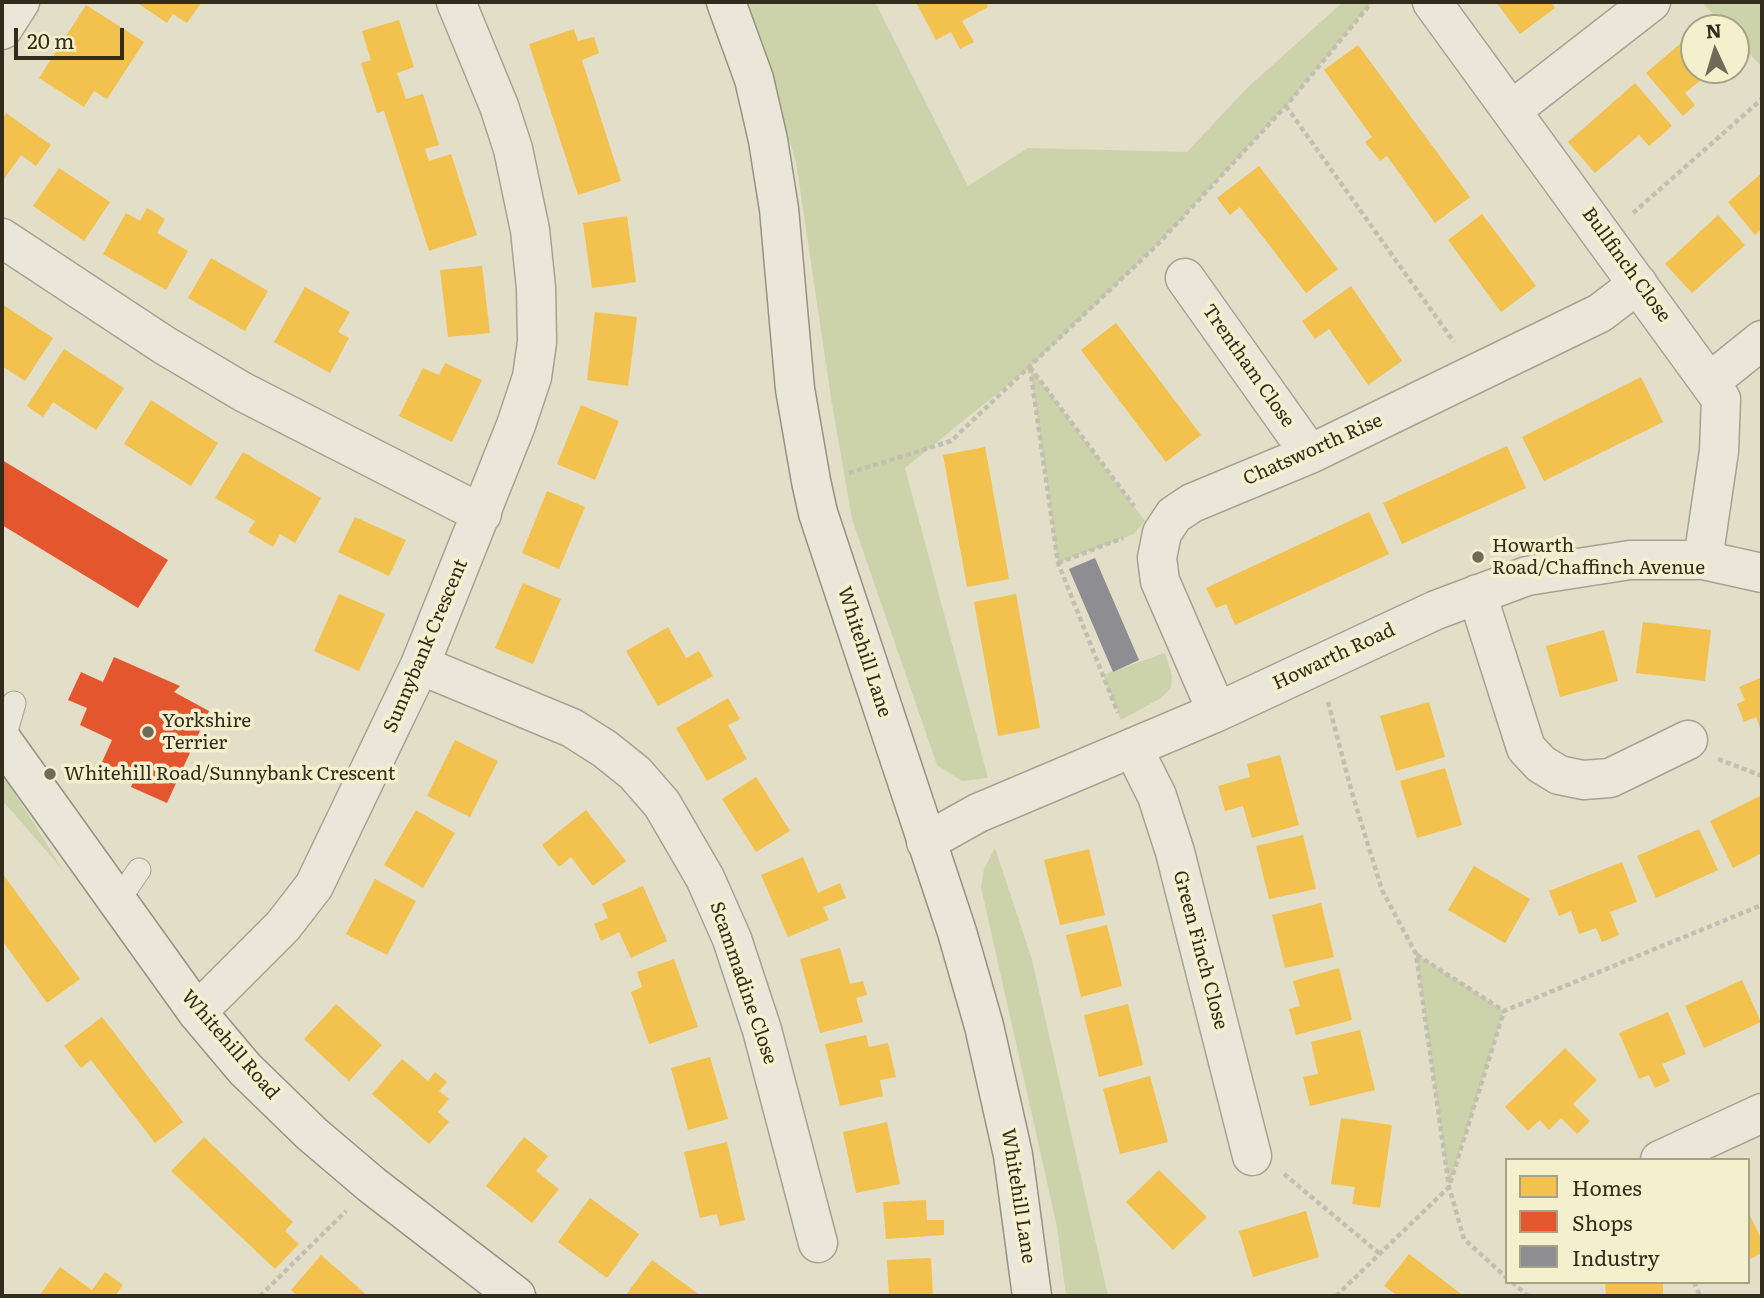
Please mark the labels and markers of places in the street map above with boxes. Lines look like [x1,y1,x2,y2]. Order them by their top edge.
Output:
place label: Howarth Road/Chaffinch Avenue [1492,535,1705,579]
marker: Howarth Road/Chaffinch Avenue [1470,549,1486,565]
place label: Yorkshire Terrier [162,710,251,754]
marker: Yorkshire Terrier [140,724,156,740]
place label: Whitehill Road/Sunnybank Crescent [64,763,396,785]
marker: Whitehill Road/Sunnybank Crescent [42,766,58,782]

